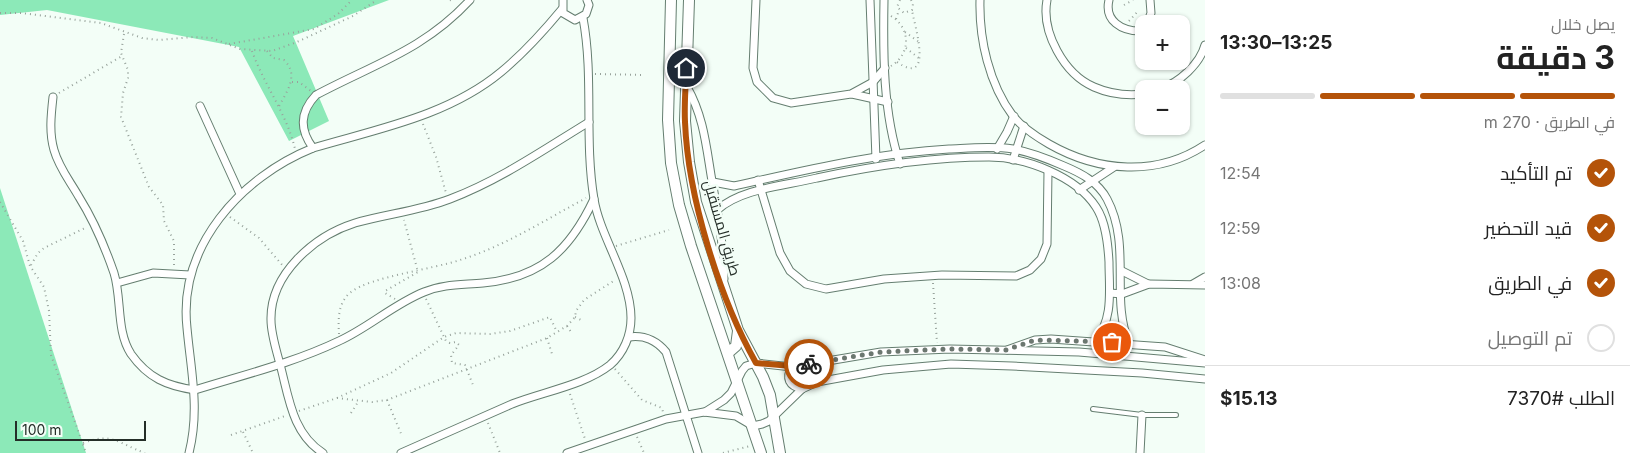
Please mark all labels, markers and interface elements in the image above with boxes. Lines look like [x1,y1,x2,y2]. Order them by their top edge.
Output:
text: يصل خلال [1551,14,1615,34]
map controls [1135,15,1190,135]
button: + [1135,15,1190,70]
text: 13:25–13:30 [1220,31,1332,54]
text: 3 دقيقة [1496,38,1615,77]
pin [665,47,707,89]
icon: home [672,54,700,82]
button: − [1135,80,1190,135]
text: في الطريق · 270 m [1484,112,1615,132]
icon: check [1587,159,1615,187]
text: تم التأكيد [1500,162,1572,185]
text: 12:54 [1220,163,1261,183]
street label: طريق المستقبل [699,178,745,278]
icon: check [1587,214,1615,242]
text: قيد التحضير [1485,217,1572,240]
text: 12:59 [1220,218,1261,238]
icon: check [1587,269,1615,297]
text: في الطريق [1488,272,1572,295]
text: 13:08 [1220,273,1261,293]
pin [1091,321,1133,363]
text: تم التوصيل [1488,327,1572,350]
icon: bag [1098,328,1126,356]
courier [784,339,834,389]
icon: bike [795,350,823,378]
text: $15.13 [1220,387,1277,410]
text: الطلب #7370 [1507,387,1615,410]
scale bar [15,418,146,441]
text: 100 m [22,421,62,438]

